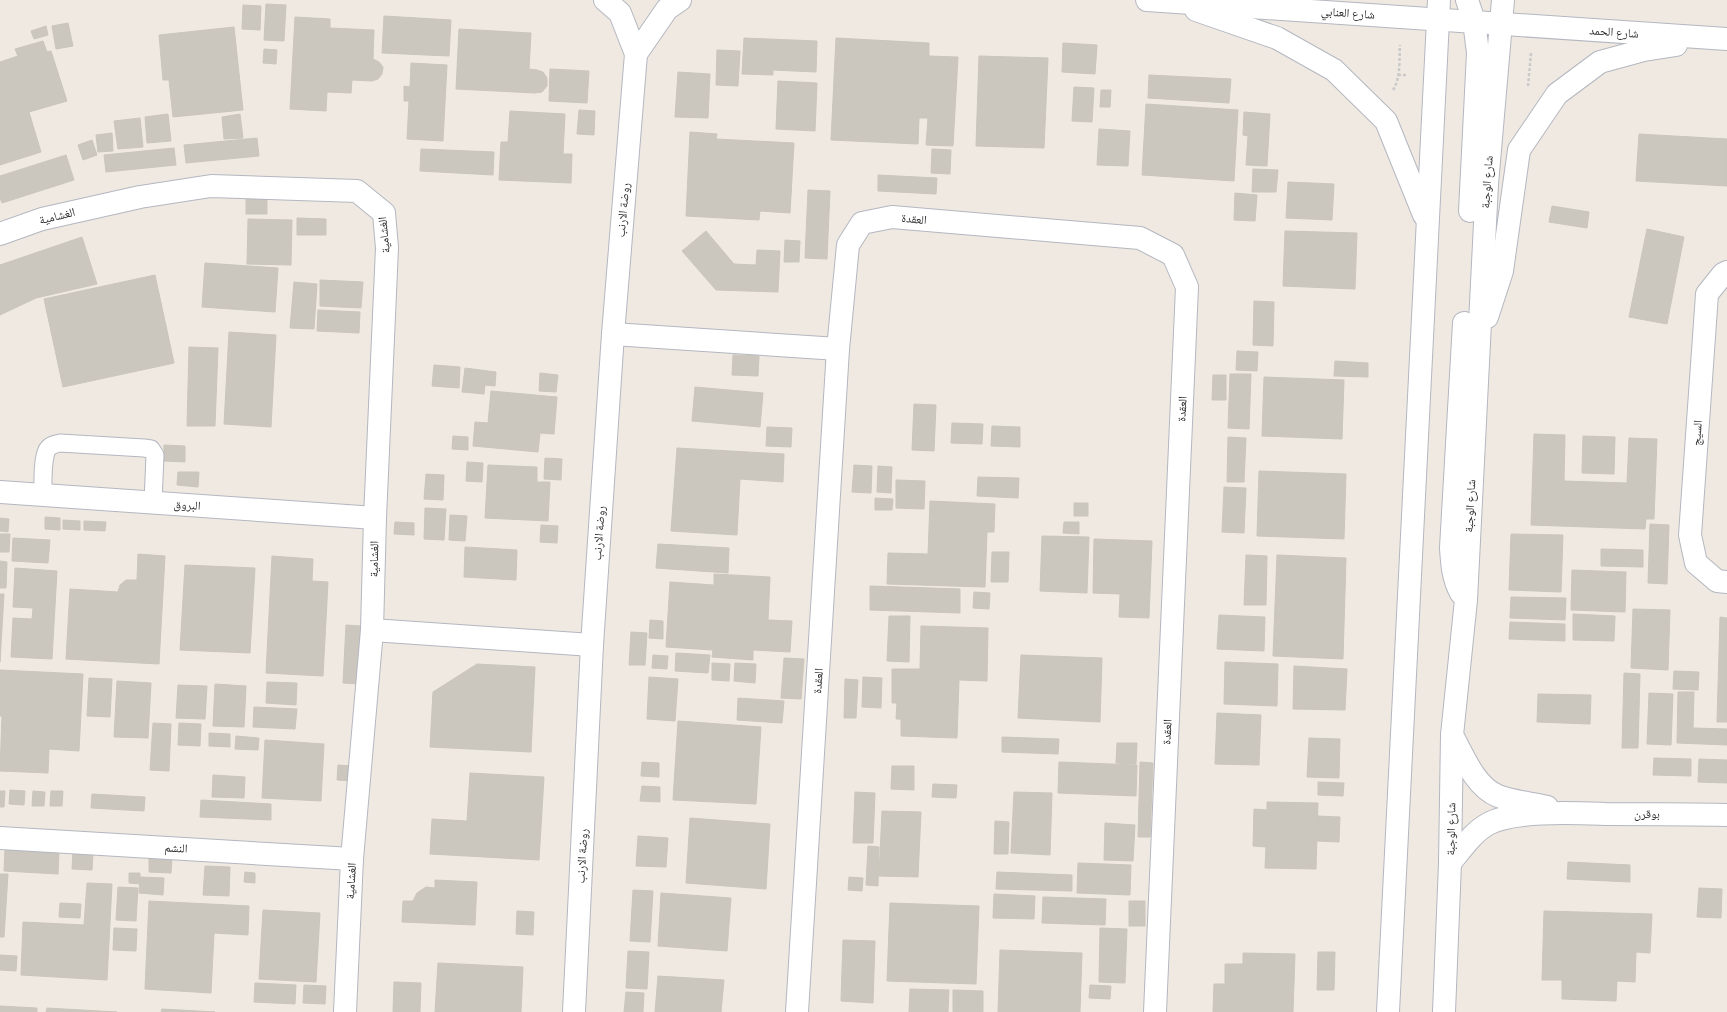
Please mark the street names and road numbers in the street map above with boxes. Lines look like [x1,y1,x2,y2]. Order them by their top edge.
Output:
street label: شارع العنابي [1320,3,1376,25]
street label: شارع الحمد [1589,22,1639,42]
street label: شارع الوجبة [1477,155,1497,209]
street label: روضة الارنب [613,182,633,238]
street label: الغشامية [37,204,77,227]
street label: العقدة [901,210,928,226]
street label: الغشامية [374,216,393,254]
street label: العقدة [1173,396,1189,422]
street label: السيج [1688,419,1705,446]
street label: شارع الوجبة [1461,479,1479,533]
street label: البروق [173,496,201,513]
street label: روضة الارنب [589,505,608,561]
street label: الغشامية [366,540,382,577]
street label: العقدة [809,668,825,694]
street label: العقدة [1158,719,1174,745]
street label: شارع الوجبة [1443,802,1459,856]
street label: بوقرن [1634,806,1660,821]
street label: روضة الارنب [573,828,591,884]
street label: النشم [164,839,188,857]
street label: الغشامية [342,862,359,900]

